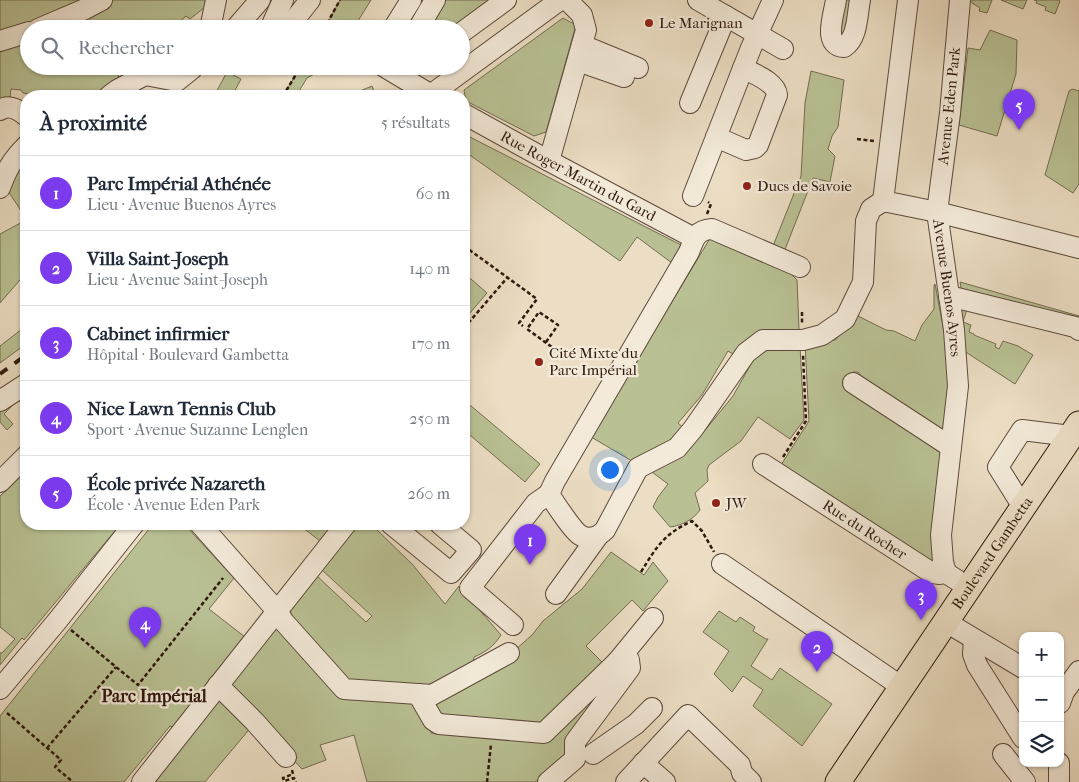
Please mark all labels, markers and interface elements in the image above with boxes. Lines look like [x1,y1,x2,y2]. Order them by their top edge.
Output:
place label: Le Marignan [659,14,743,32]
marker: Le Marignan [643,17,655,29]
search box [20,20,470,75]
icon: search [38,34,66,62]
text: Rechercher [78,37,174,59]
street label: Avenue Eden Park [934,46,964,167]
pin: 5 [1003,89,1035,130]
text: À proximité [40,111,147,135]
text: 5 résultats [381,113,450,132]
street label: Rue Roger Martin du Gard [497,127,660,225]
text: Parc Impérial Athénée [87,173,271,195]
place label: Ducs de Savoie [757,177,852,195]
marker: Ducs de Savoie [741,180,753,192]
text: 1 [53,184,59,203]
text: 60 m [416,184,450,203]
text: Lieu · Avenue Buenos Ayres [87,195,276,214]
street label: Avenue Buenos Ayres [929,217,965,358]
text: Villa Saint-Joseph [87,248,229,270]
text: 2 [52,259,60,278]
text: 140 m [409,259,450,278]
text: Lieu · Avenue Saint-Joseph [87,270,268,289]
text: Cabinet infirmier [87,323,229,345]
text: 3 [53,334,59,353]
text: 170 m [411,334,450,353]
place label: Cité Mixte du Parc Impérial [549,344,638,379]
text: Hôpital · Boulevard Gambetta [87,345,289,364]
marker: Cité Mixte du Parc Impérial [533,356,545,368]
text: Nice Lawn Tennis Club [87,398,276,420]
text: 4 [51,409,61,428]
text: 250 m [409,409,450,428]
text: Sport · Avenue Suzanne Lenglen [87,420,308,439]
your location [597,457,623,483]
text: École privée Nazareth [87,473,265,495]
text: 5 [53,484,59,503]
text: 260 m [408,484,450,503]
street label: Boulevard Gambetta [948,492,1037,613]
place label: JW [725,494,748,512]
text: École · Avenue Eden Park [87,495,260,514]
street label: Rue du Rocher [819,496,911,564]
marker: JW [710,497,722,509]
pin: 1 [514,524,546,565]
pin: 3 [905,579,937,620]
pin: 4 [129,607,161,648]
pin: 2 [801,631,833,672]
map controls [1019,632,1064,767]
button: + [1019,632,1064,677]
button: − [1019,677,1064,722]
district label: Parc Impérial [101,686,208,707]
button: layers [1019,722,1064,767]

